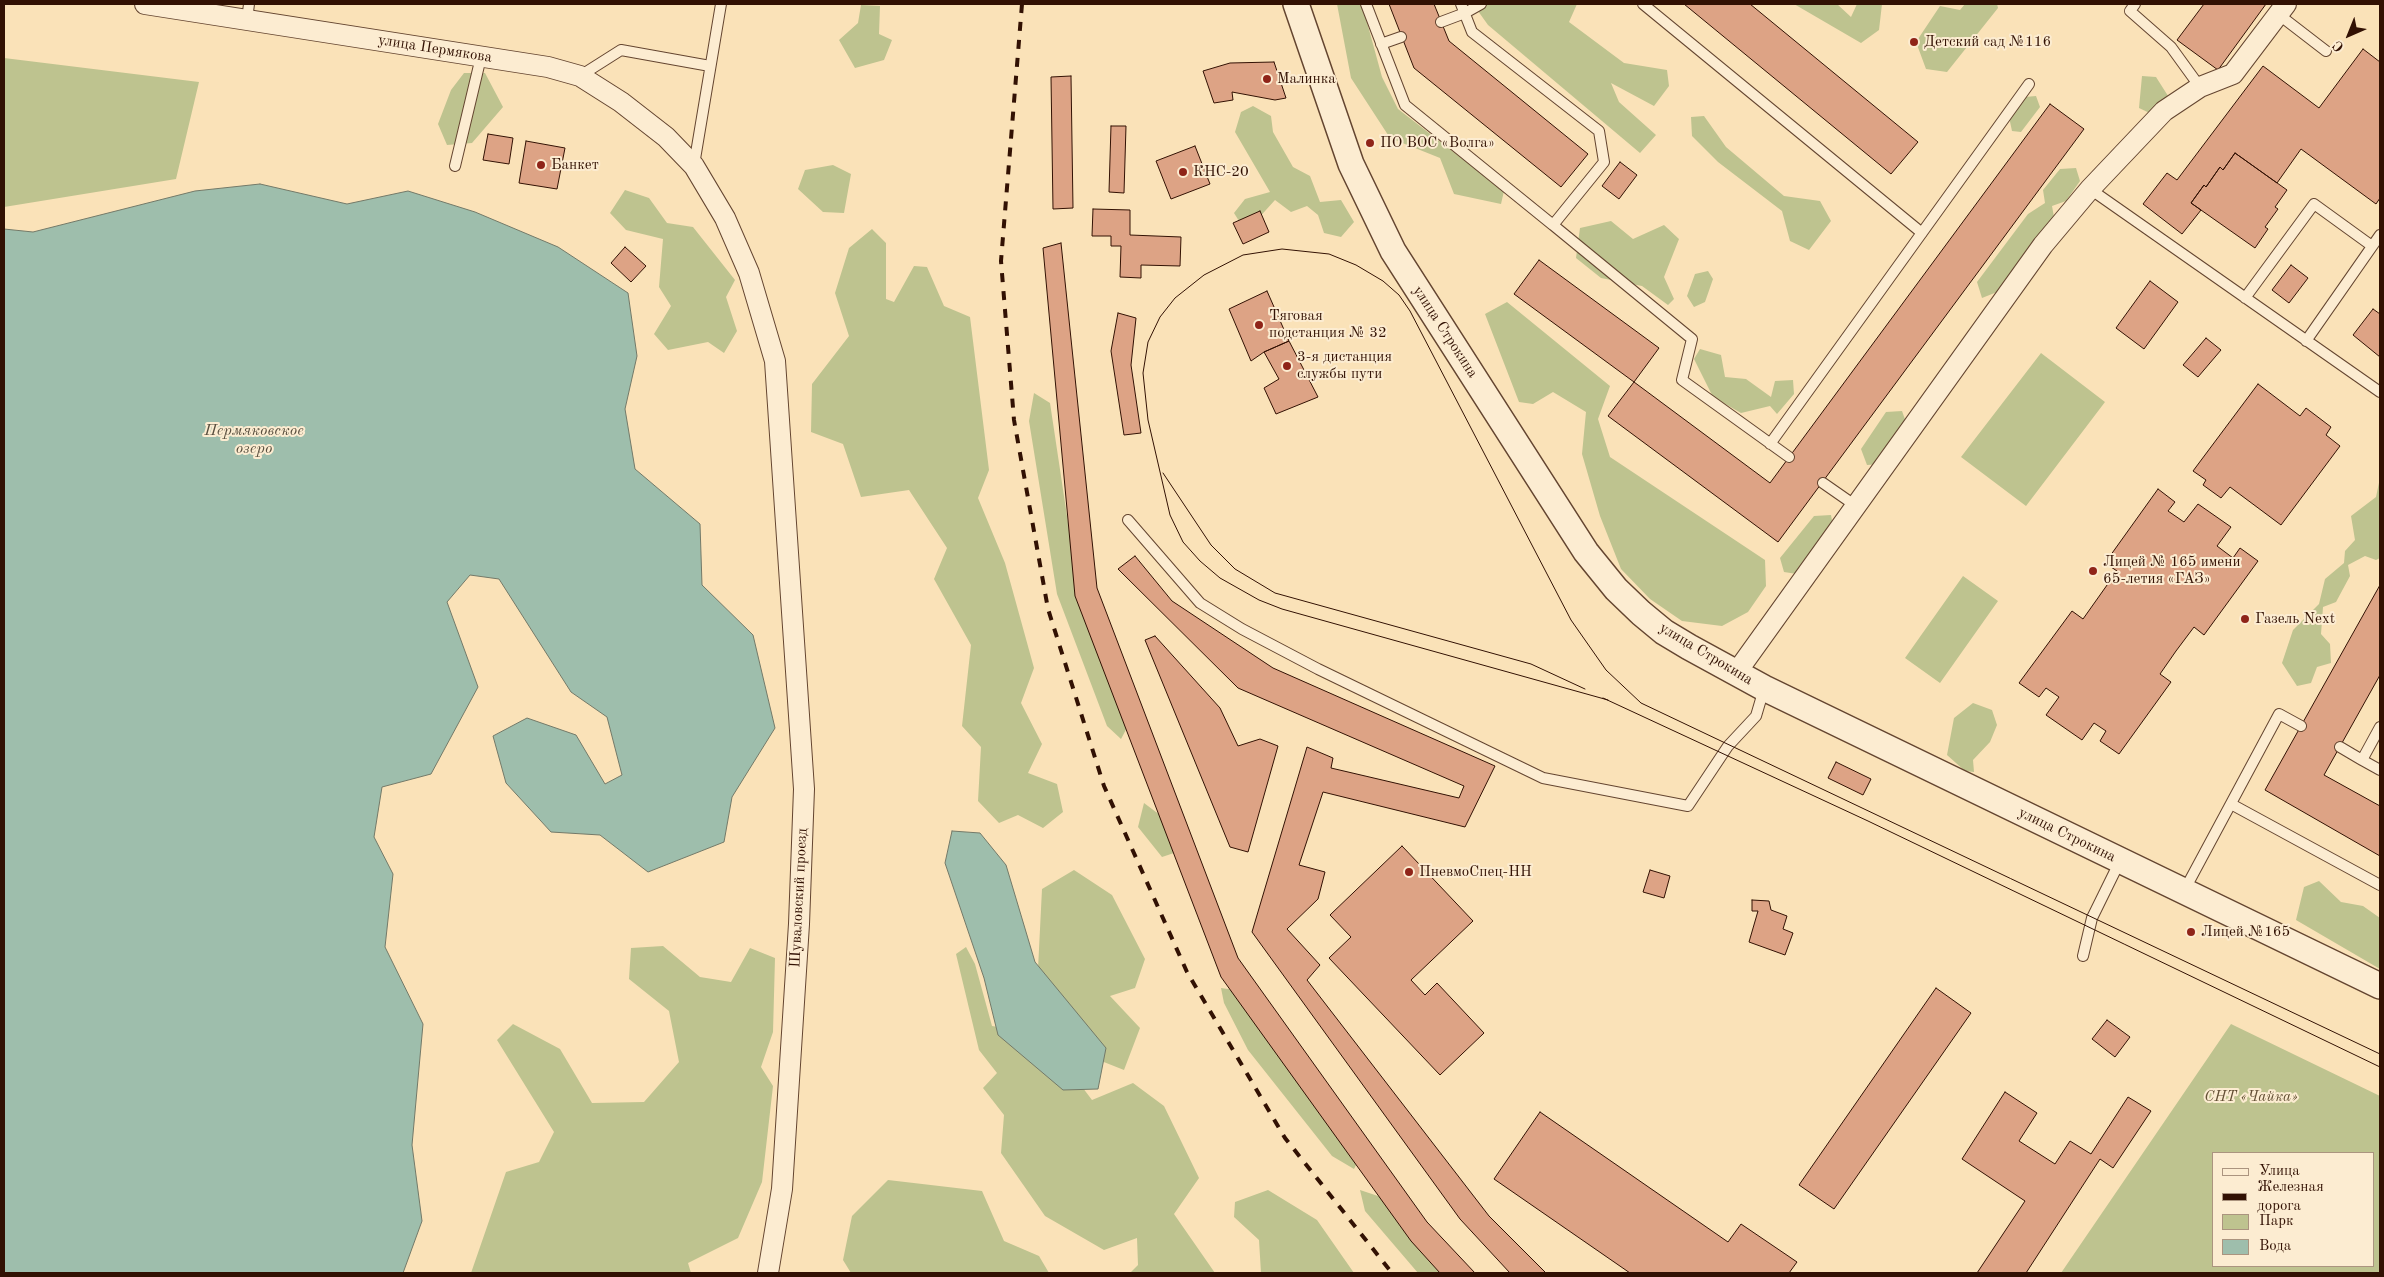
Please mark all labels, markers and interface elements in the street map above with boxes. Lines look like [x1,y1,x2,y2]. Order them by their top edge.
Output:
north arrow [2324,10,2374,60]
street label: улица Пермякова [377,31,493,67]
place label: Детский сад №116 [1924,33,2051,51]
marker: Детский сад №116 [1908,36,1920,48]
text: С [2330,38,2347,54]
place label: Малинка [1277,70,1336,88]
marker: Малинка [1261,73,1273,85]
place label: ПО ВОС «Волга» [1380,134,1495,152]
marker: ПО ВОС «Волга» [1364,137,1376,149]
place label: Банкет [551,156,599,174]
marker: Банкет [535,159,547,171]
place label: КНС-20 [1193,163,1249,181]
marker: КНС-20 [1177,166,1189,178]
street label: улица Строкина [1409,283,1481,381]
place label: Тяговая подстанция № 32 [1269,307,1387,342]
marker: Тяговая подстанция № 32 [1253,319,1265,331]
place label: 3-я дистанция службы пути [1297,348,1392,383]
marker: 3-я дистанция службы пути [1281,360,1293,372]
water label: Пермяковское озеро [204,421,304,459]
place label: Лицей № 165 имени 65-летия «ГАЗ» [2103,553,2241,588]
marker: Лицей № 165 имени 65-летия «ГАЗ» [2087,565,2099,577]
place label: Газель Next [2255,610,2335,628]
marker: Газель Next [2239,613,2251,625]
street label: улица Строкина [1656,619,1756,689]
street label: улица Строкина [2015,804,2119,866]
street label: Шуваловский проезд [786,828,812,968]
place label: ПневмоСпец-НН [1419,863,1532,881]
marker: ПневмоСпец-НН [1403,866,1415,878]
place label: Лицей №165 [2201,923,2290,941]
marker: Лицей №165 [2185,926,2197,938]
park label: СНТ «Чайка» [2204,1088,2298,1106]
legend [2212,1152,2374,1267]
text: Улица [2259,1164,2300,1179]
text: Железная дорога [2257,1180,2324,1214]
text: Парк [2259,1214,2294,1229]
text: Вода [2259,1239,2291,1254]

